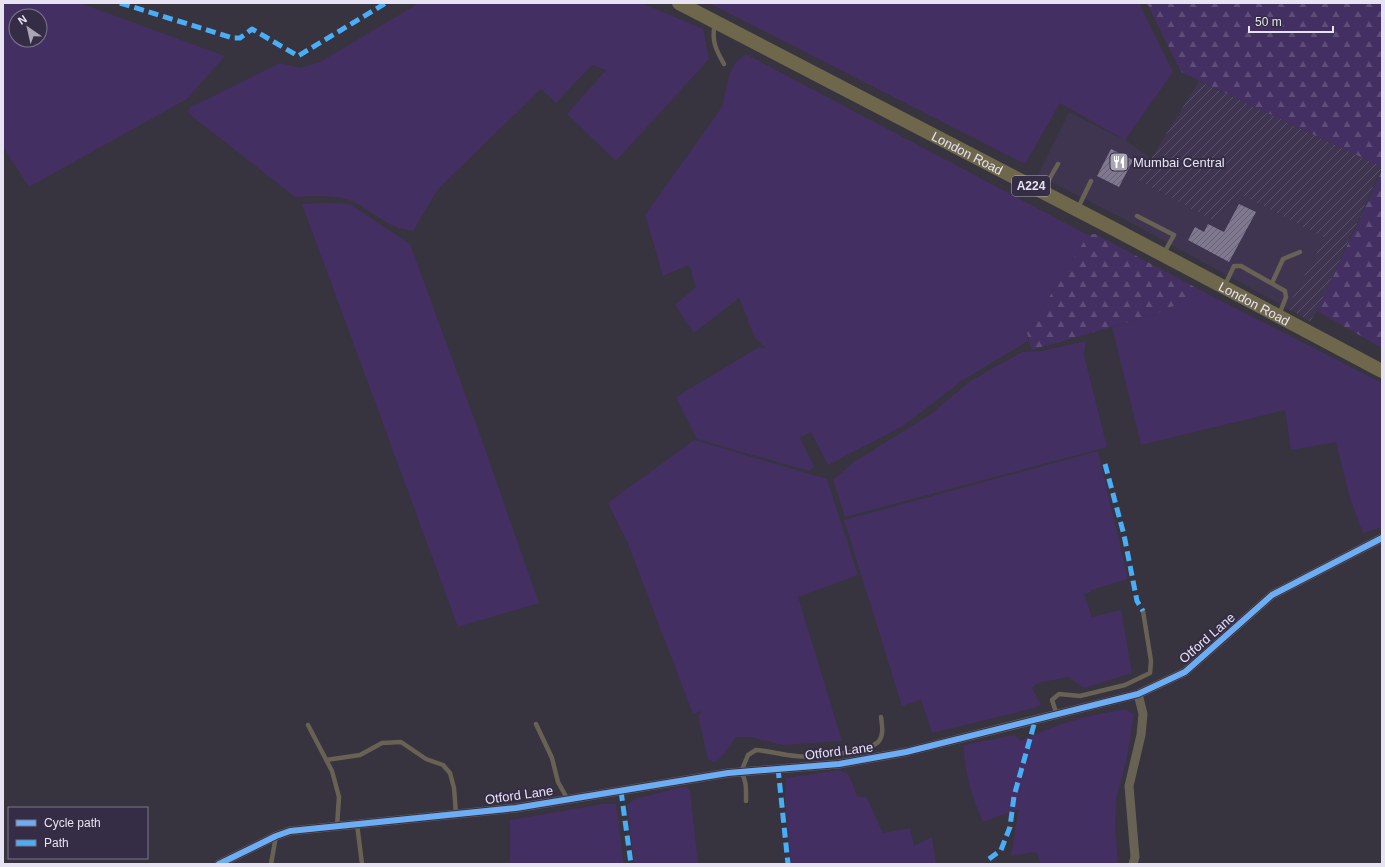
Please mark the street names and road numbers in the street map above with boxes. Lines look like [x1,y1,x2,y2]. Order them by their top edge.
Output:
street label: London Road [929,128,1006,177]
road number: A224 [1012,176,1050,196]
street label: London Road [1216,278,1292,328]
street label: Otford Lane [1176,610,1238,666]
street label: Otford Lane [804,739,874,763]
street label: Otford Lane [484,783,554,807]

